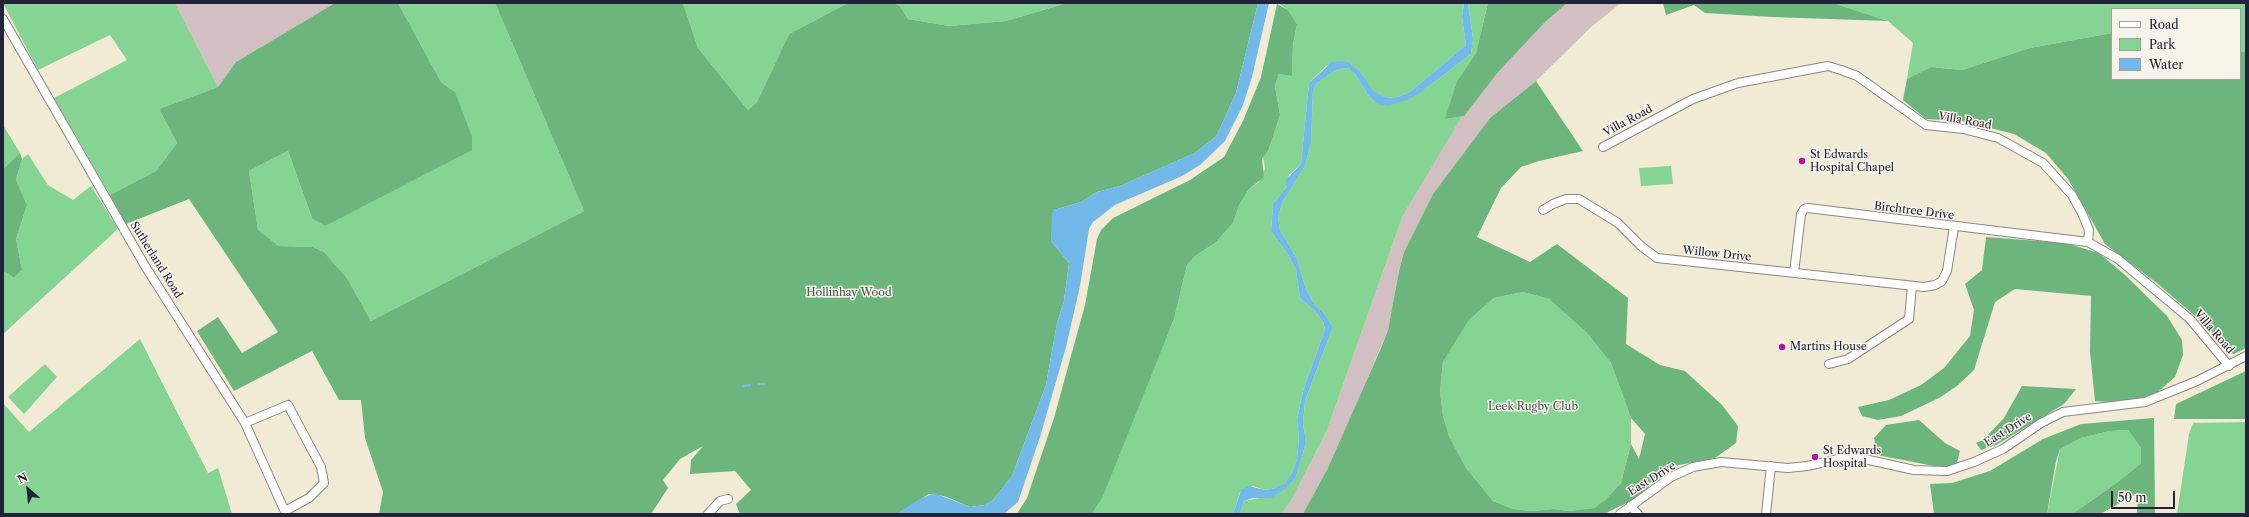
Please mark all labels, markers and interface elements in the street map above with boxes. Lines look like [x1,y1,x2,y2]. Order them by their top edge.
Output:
legend [2111,8,2241,80]
text: Road [2149,17,2179,32]
text: Park [2149,37,2175,52]
text: Water [2149,57,2183,72]
street label: Villa Road [1601,103,1655,139]
street label: Villa Road [1937,110,1993,132]
place label: St Edwards Hospital Chapel [1810,148,1894,174]
marker: St Edwards Hospital Chapel [1797,156,1807,166]
street label: Birchtree Drive [1873,200,1955,222]
street label: Sutherland Road [127,219,185,301]
street label: Willow Drive [1682,244,1752,264]
park label: Hollinhay Wood [806,286,892,300]
street label: Villa Road [2191,307,2237,357]
place label: Martins House [1790,340,1867,354]
marker: Martins House [1777,342,1787,352]
park label: Leek Rugby Club [1488,400,1578,414]
street label: East Drive [1982,410,2034,450]
place label: St Edwards Hospital [1823,444,1881,470]
marker: St Edwards Hospital [1810,452,1820,462]
street label: East Drive [1626,459,1678,499]
north arrow [8,469,48,509]
text: N [15,470,30,487]
scale bar [2113,483,2177,509]
text: 50 m [2118,490,2147,505]

